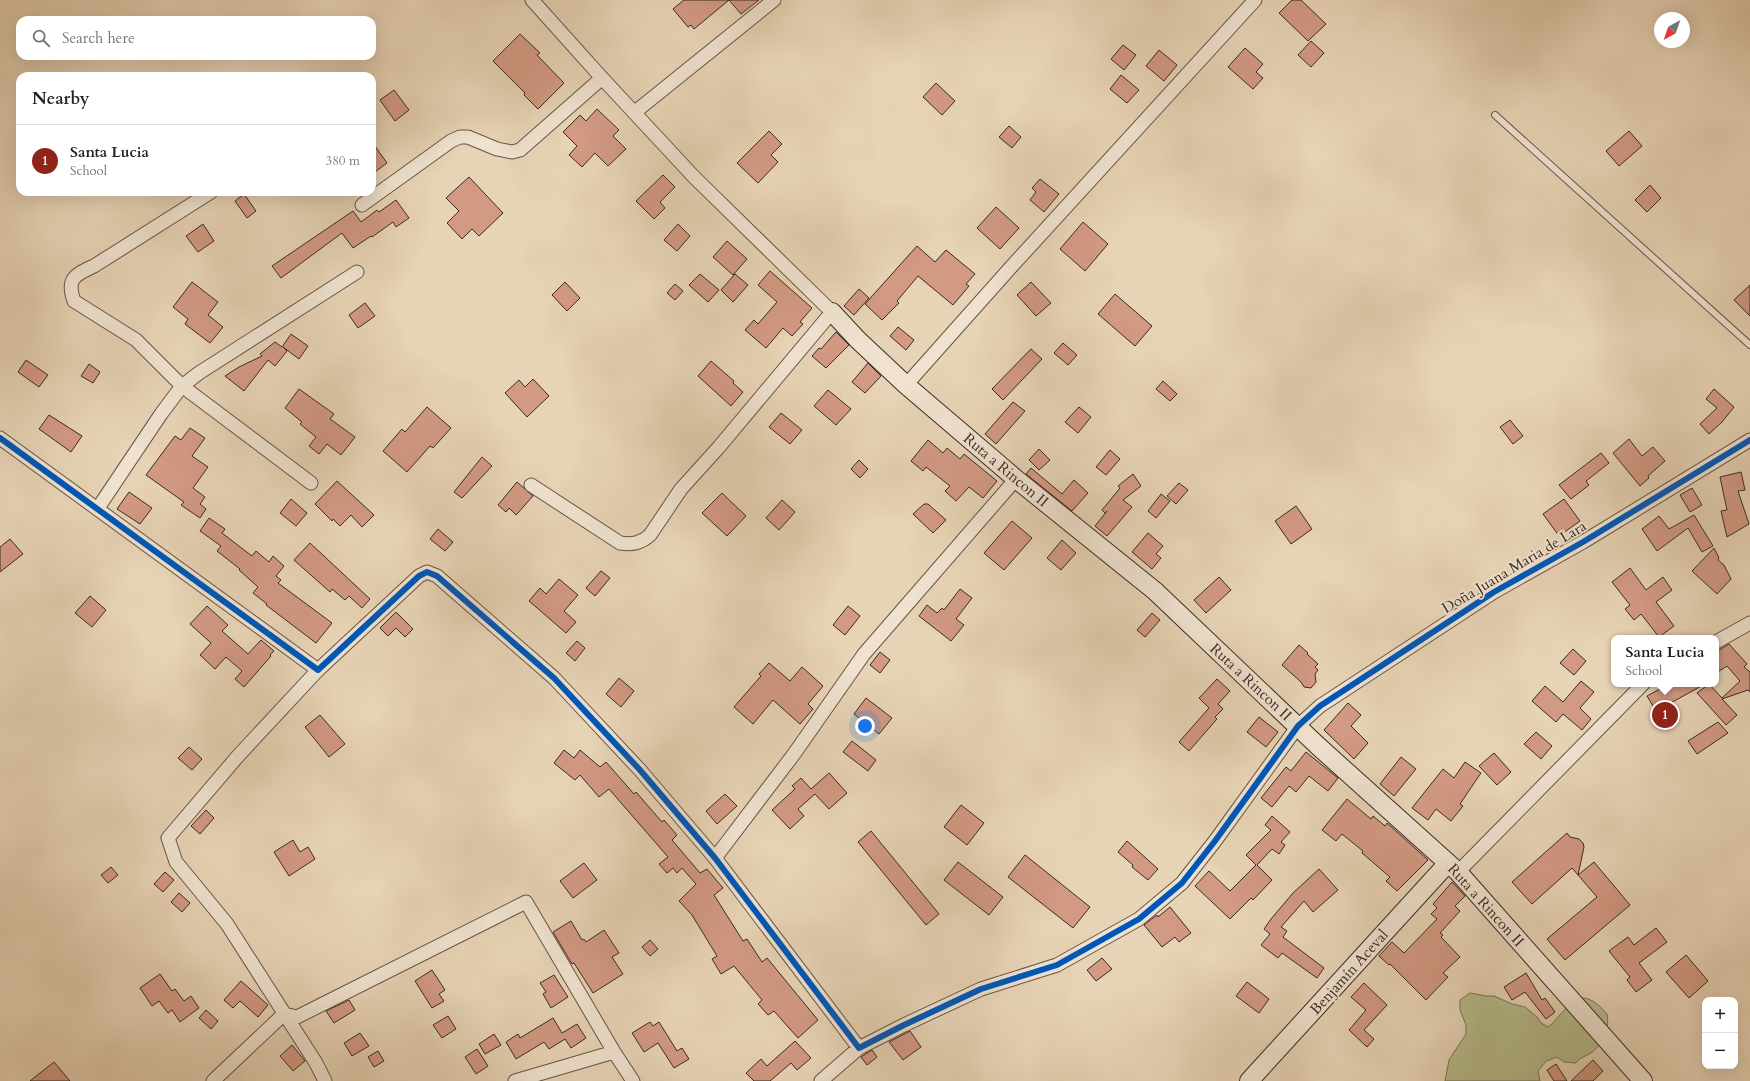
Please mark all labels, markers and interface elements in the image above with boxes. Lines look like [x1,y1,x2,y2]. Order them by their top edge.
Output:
north arrow [1654,12,1690,48]
search box [16,16,376,60]
icon: search [30,27,52,49]
text: Search here [62,28,135,48]
text: Nearby [32,87,89,110]
text: Santa Lucia [70,142,149,162]
text: 1 [42,152,48,170]
text: 380 m [326,152,360,170]
text: School [70,162,107,180]
street label: Ruta a Rincon II [959,429,1053,511]
street label: Doña Juana Maria de Lara [1438,516,1590,618]
popup [1611,635,1719,687]
street label: Ruta a Rincon II [1206,639,1296,725]
text: Santa Lucia [1625,642,1705,662]
text: School [1625,662,1662,680]
pin: 1 [1652,700,1678,730]
your location [855,716,875,736]
street label: Ruta a Rincon II [1443,859,1529,951]
street label: Benjamín Aceval [1305,925,1393,1019]
map controls [1702,997,1738,1069]
button: + [1702,997,1738,1033]
button: − [1702,1033,1738,1069]

